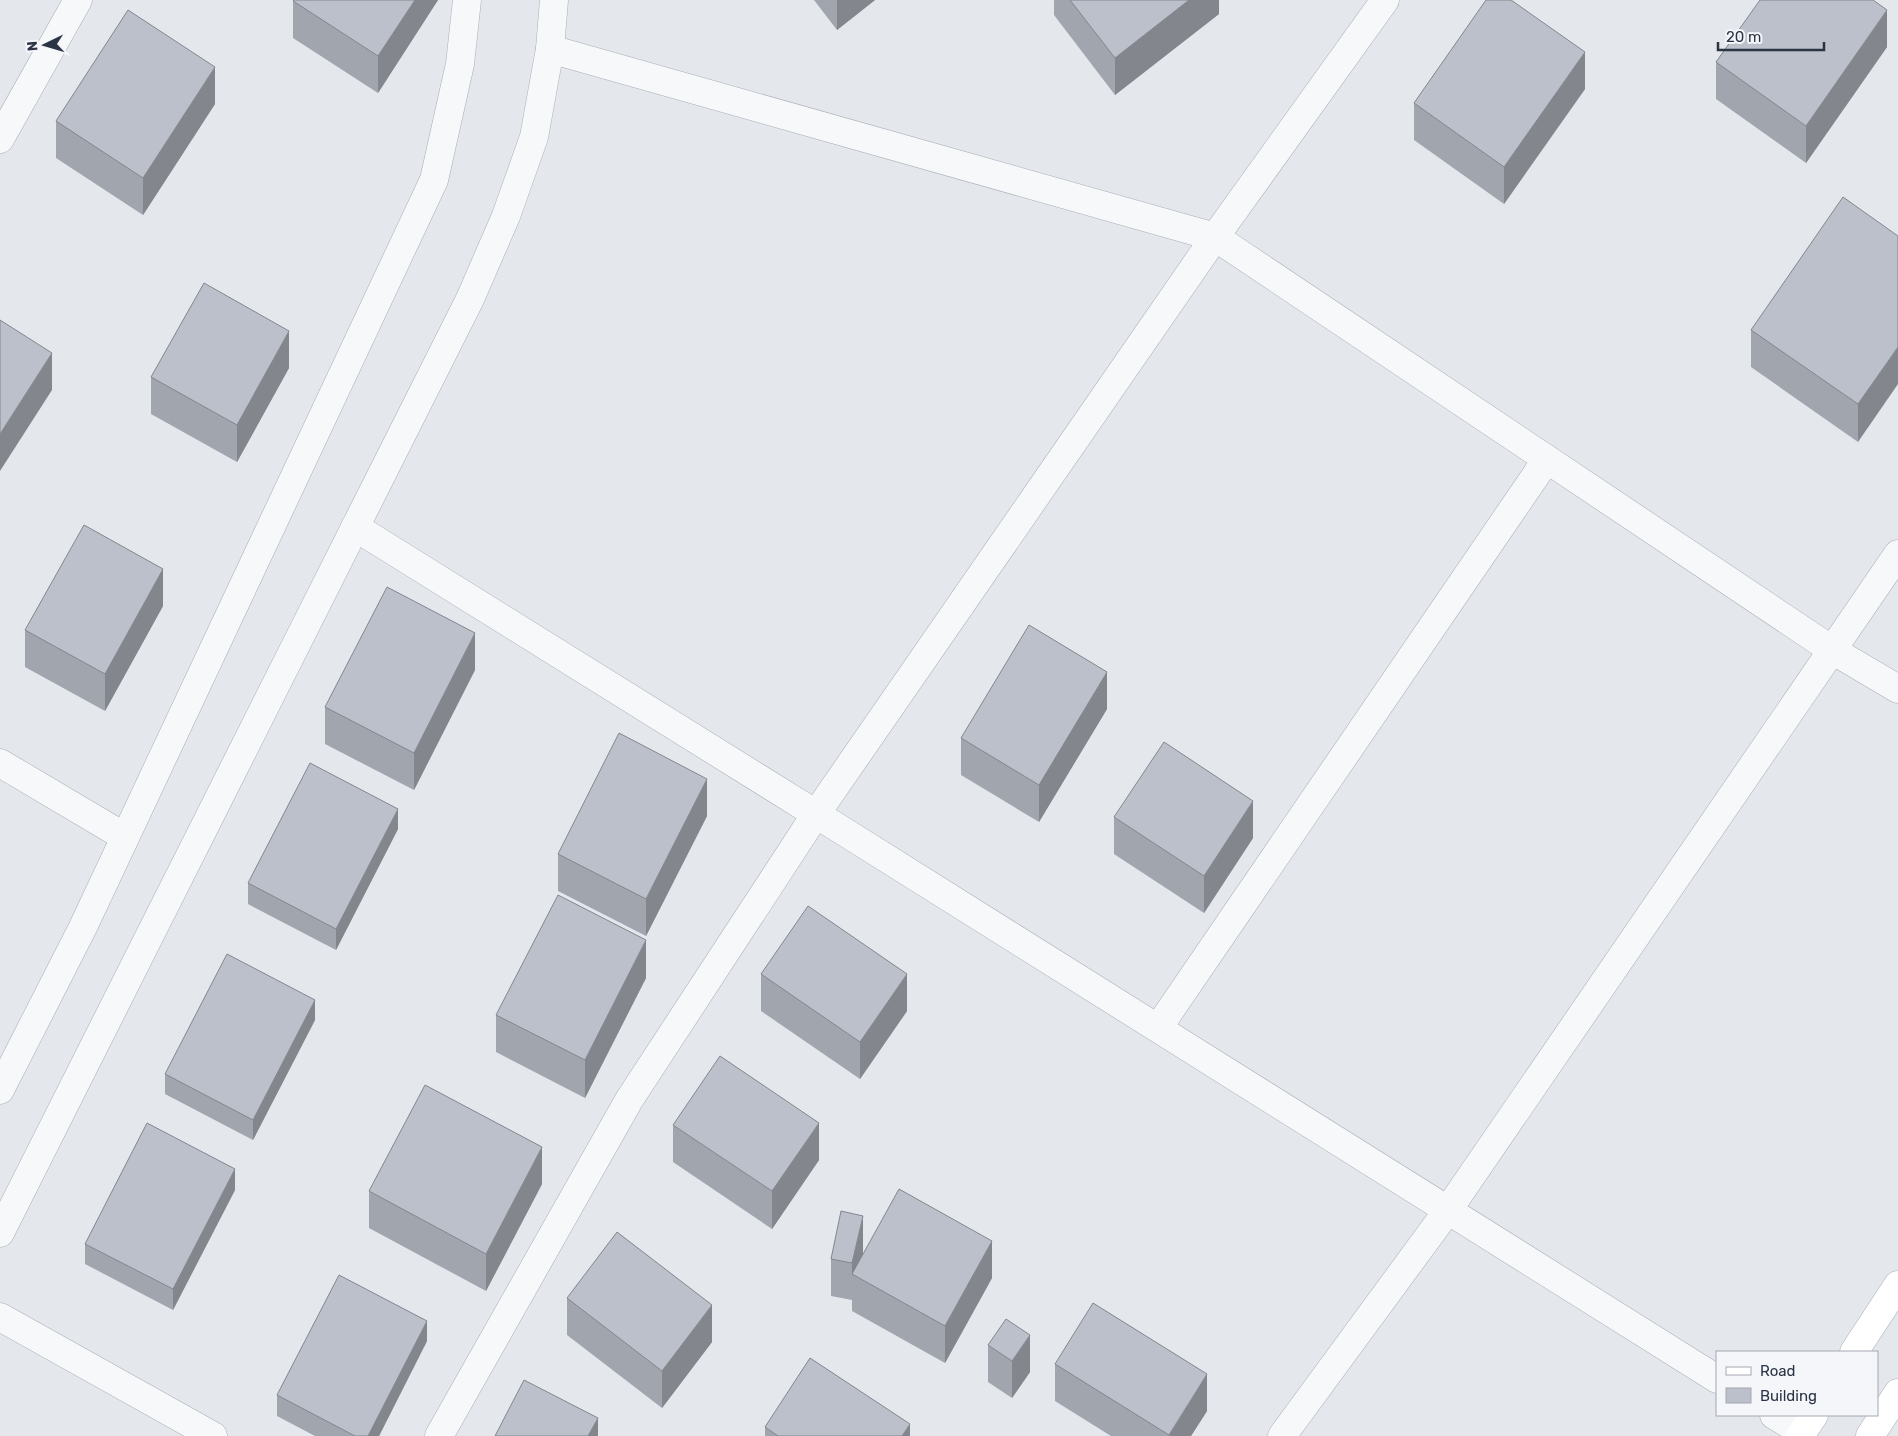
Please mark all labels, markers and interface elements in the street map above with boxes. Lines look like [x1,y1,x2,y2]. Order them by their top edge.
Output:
north arrow [20,20,70,70]
scale bar [1718,20,1824,52]
text: 20 m [1726,28,1761,46]
text: N [24,40,41,52]
legend [1716,1351,1878,1416]
text: Road [1760,1362,1796,1380]
text: Building [1760,1387,1817,1405]

